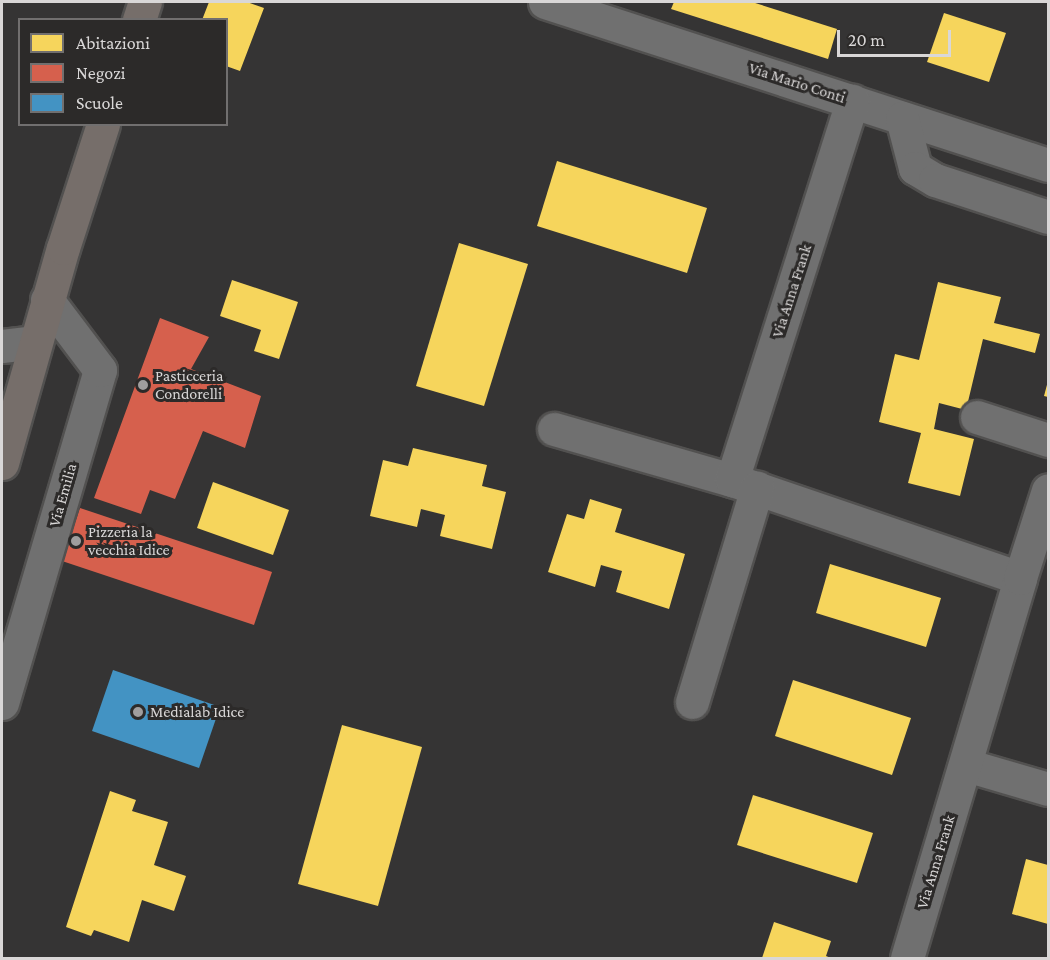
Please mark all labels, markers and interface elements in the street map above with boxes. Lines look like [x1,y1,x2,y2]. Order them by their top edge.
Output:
legend [18,18,228,126]
scale bar [840,18,954,56]
text: 20 m [848,30,885,50]
text: Abitazioni [76,33,150,53]
street label: Via Mario Conti [746,58,848,108]
text: Negozi [76,63,126,83]
text: Scuole [76,93,123,113]
street label: Via Anna Frank [768,242,816,340]
place label: Pasticceria Condorelli [155,366,223,404]
marker: Pasticceria Condorelli [136,378,150,392]
street label: Via Emilia [45,461,81,529]
place label: Pizzeria la vecchia Idice [88,522,170,560]
marker: Pizzeria la vecchia Idice [69,534,83,548]
place label: Medialab Idice [150,702,244,722]
marker: Medialab Idice [131,705,145,719]
street label: Via Anna Frank [913,813,959,911]

